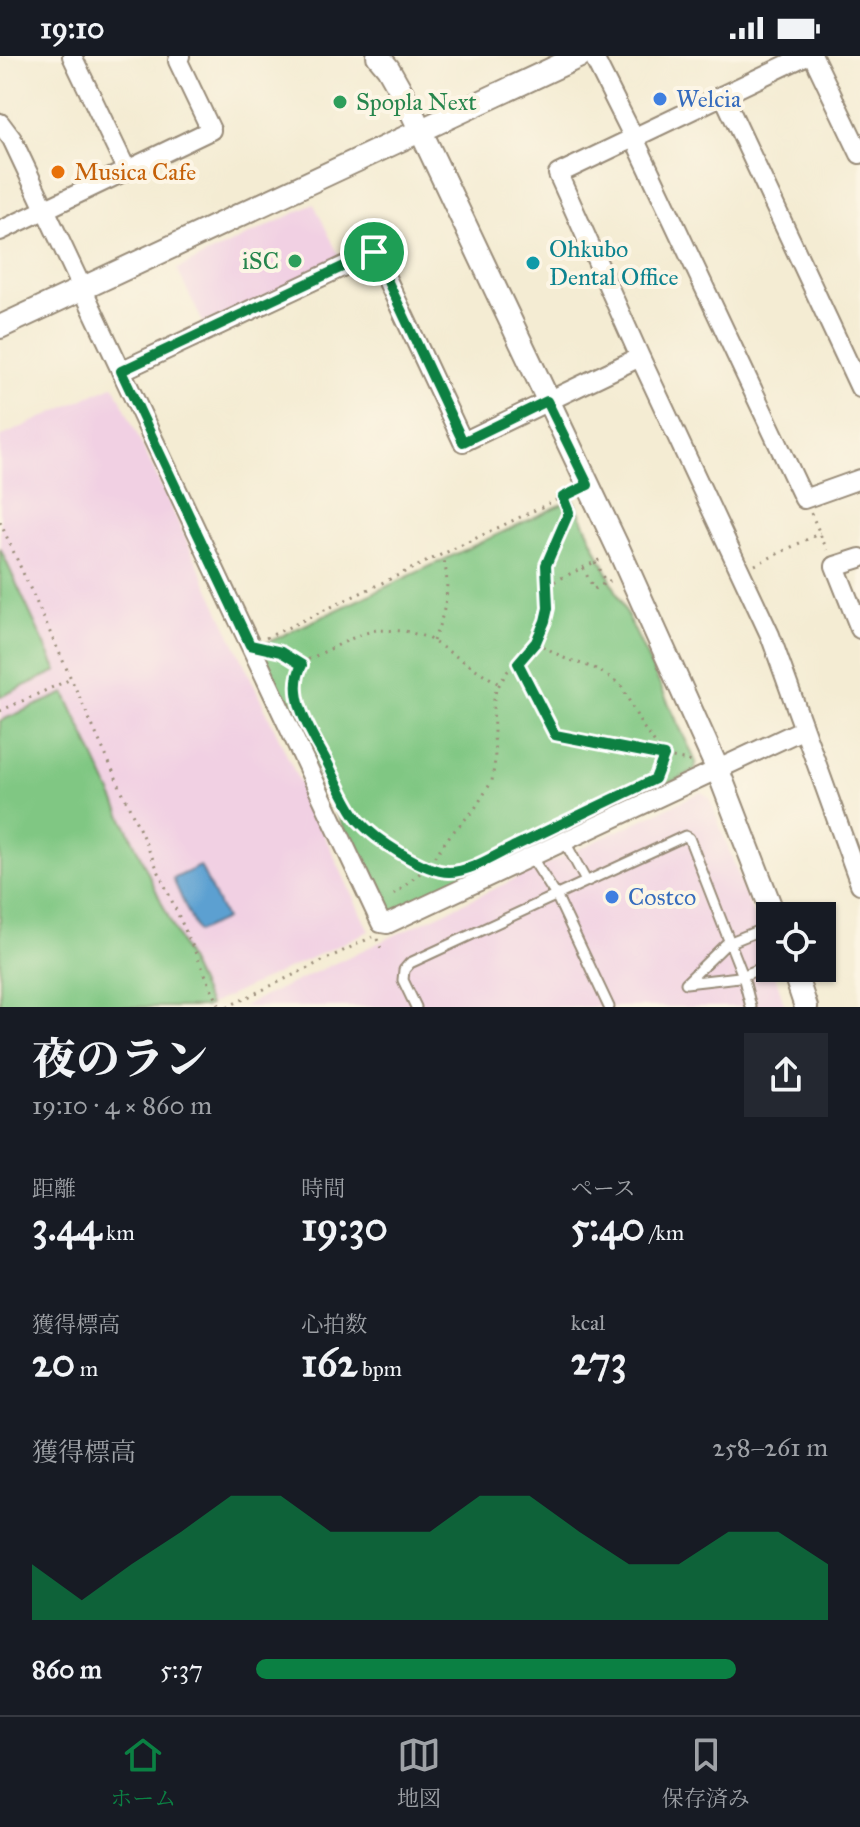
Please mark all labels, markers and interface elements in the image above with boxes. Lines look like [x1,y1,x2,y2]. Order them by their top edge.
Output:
text: 19:10 [40,10,104,46]
place label: Welcia [676,84,742,114]
place label: Spopla Next [356,87,477,117]
marker: Welcia [651,90,669,108]
marker: Spopla Next [331,93,349,111]
place label: Musica Cafe [74,157,196,187]
marker: Musica Cafe [49,163,67,181]
pin [340,218,408,286]
icon: arrive [352,230,396,274]
place label: Ohkubo Dental Office [549,234,679,292]
place label: iSC [242,246,279,276]
marker: iSC [286,252,304,270]
marker: Ohkubo Dental Office [524,254,542,272]
place label: Costco [628,882,696,912]
marker: Costco [603,888,621,906]
map controls [756,902,836,982]
button: locate [756,902,836,982]
text: 夜のラン [32,1032,208,1086]
button: share [744,1033,828,1117]
text: 19:10 · 4 × 860 m [32,1089,212,1121]
text: 距離 [32,1175,76,1202]
text: 時間 [301,1175,345,1202]
text: ペース [571,1175,636,1202]
text: 3.44 [32,1202,101,1251]
text: 19:30 [301,1202,388,1251]
text: 5:40 [571,1202,645,1251]
text: km [101,1219,135,1246]
text: /km [645,1219,684,1246]
text: kcal [571,1309,605,1336]
text: 獲得標高 [32,1311,120,1338]
text: 心拍数 [301,1311,367,1338]
text: 273 [571,1336,627,1385]
text: 20 [32,1338,75,1387]
text: 162 [301,1338,357,1387]
text: m [75,1355,98,1382]
text: bpm [357,1355,402,1382]
text: 258–261 m [712,1431,828,1463]
text: 獲得標高 [32,1436,136,1468]
text: 860 m [32,1653,102,1685]
text: 5:37 [160,1653,203,1685]
tab: ホーム [110,1733,176,1812]
tab: 地図 [397,1733,441,1812]
tab: 保存済み [662,1733,750,1812]

